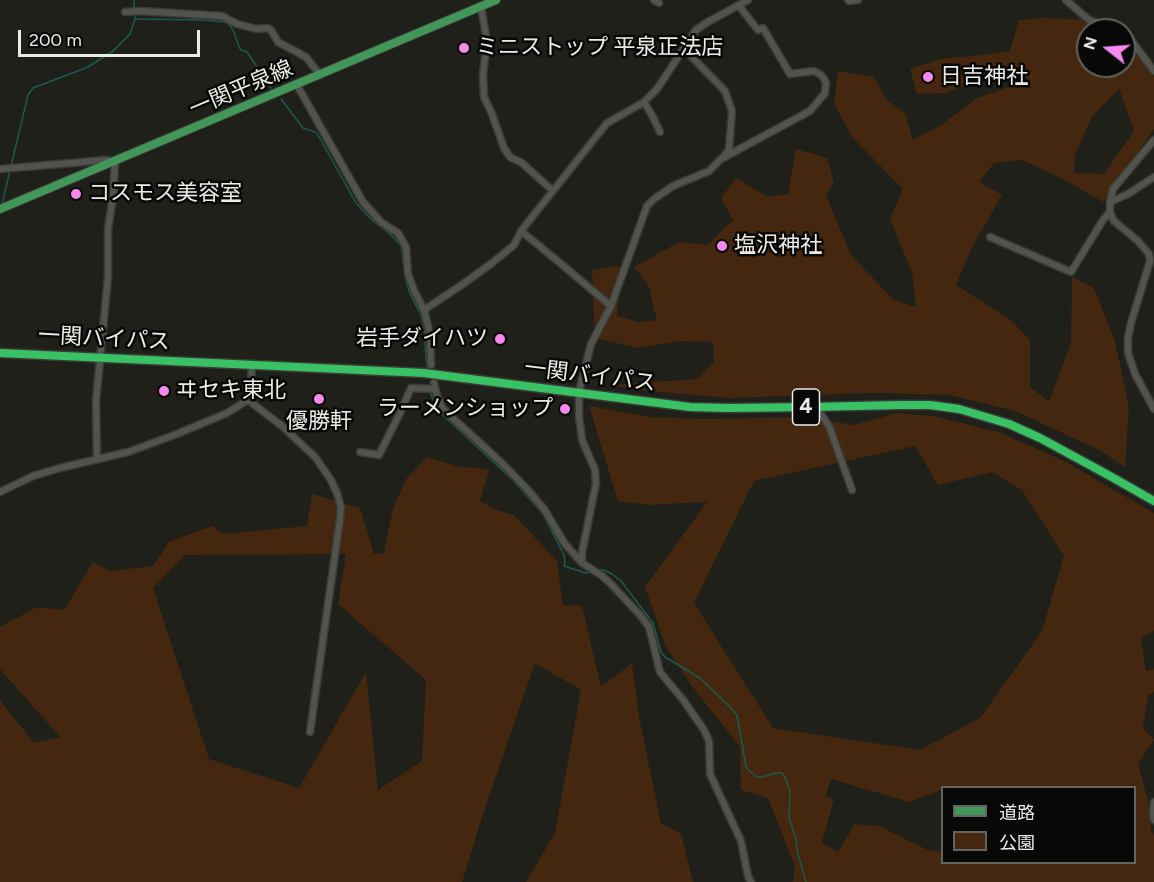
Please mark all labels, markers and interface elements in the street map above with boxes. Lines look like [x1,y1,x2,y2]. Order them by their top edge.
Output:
scale bar [21,18,202,56]
north arrow [1076,18,1136,78]
text: 200 m [29,29,82,51]
text: N [1079,34,1101,52]
place label: ミニストップ 平泉正法店 [476,35,723,61]
marker: ミニストップ 平泉正法店 [457,41,471,55]
street label: 一関平泉線 [185,55,297,123]
place label: 日吉神社 [940,64,1028,90]
marker: 日吉神社 [921,70,935,84]
place label: コスモス美容室 [88,181,242,207]
marker: コスモス美容室 [69,187,83,201]
place label: 塩沢神社 [734,233,822,259]
marker: 塩沢神社 [715,239,729,253]
street label: 一関バイパス [37,322,171,356]
place label: 岩手ダイハツ [356,326,488,352]
marker: 岩手ダイハツ [493,332,507,346]
street label: 一関バイパス [523,355,657,397]
place label: ヰセキ東北 [176,378,286,404]
marker: ヰセキ東北 [157,384,171,398]
road number: 4 [792,389,820,425]
marker: 優勝軒 [312,392,326,406]
place label: ラーメンショップ [377,396,553,422]
marker: ラーメンショップ [558,402,572,416]
place label: 優勝軒 [286,409,352,435]
legend [941,786,1136,864]
text: 道路 [999,802,1035,824]
text: 公園 [999,832,1035,854]

